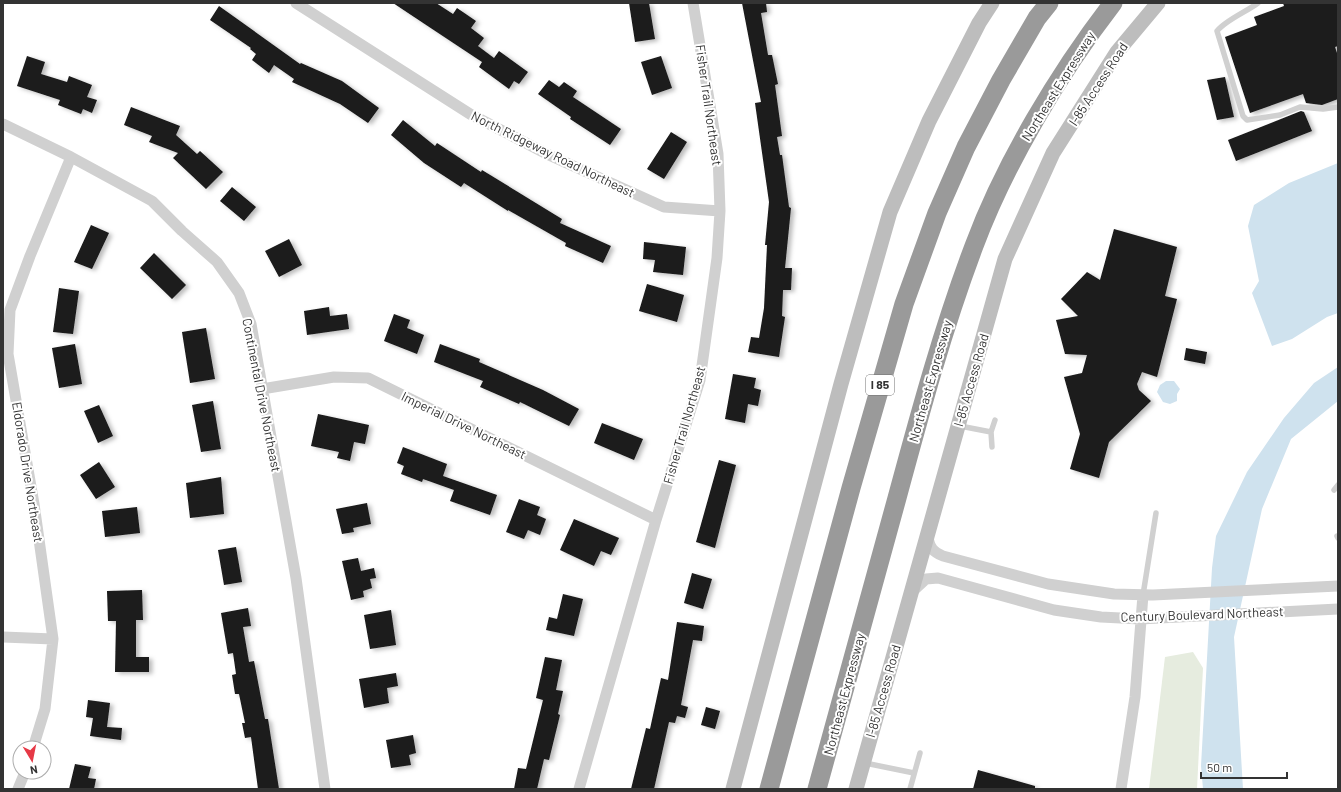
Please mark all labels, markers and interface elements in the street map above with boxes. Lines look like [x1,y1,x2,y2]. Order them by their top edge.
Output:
street label: Northeast Expressway [1018,28,1098,144]
street label: I-85 Access Road [1065,39,1131,129]
street label: Fisher Trail Northeast [693,43,725,167]
street label: North Ridgeway Road Northeast [469,107,637,201]
street label: Continental Drive Northeast [239,317,285,473]
street label: Northeast Expressway [905,318,955,444]
street label: I-85 Access Road [950,332,992,428]
street label: Fisher Trail Northeast [659,364,709,486]
road number: I 85 [866,375,894,395]
street label: Imperial Drive Northeast [399,388,529,462]
street label: Eldorado Drive Northeast [9,401,47,543]
street label: Century Boulevard Northeast [1120,603,1284,625]
street label: Northeast Expressway [820,631,868,757]
street label: I-85 Access Road [862,643,904,739]
north arrow [12,740,52,780]
scale bar [1201,754,1287,780]
text: 50 m [1207,760,1232,774]
text: N [29,763,39,777]

